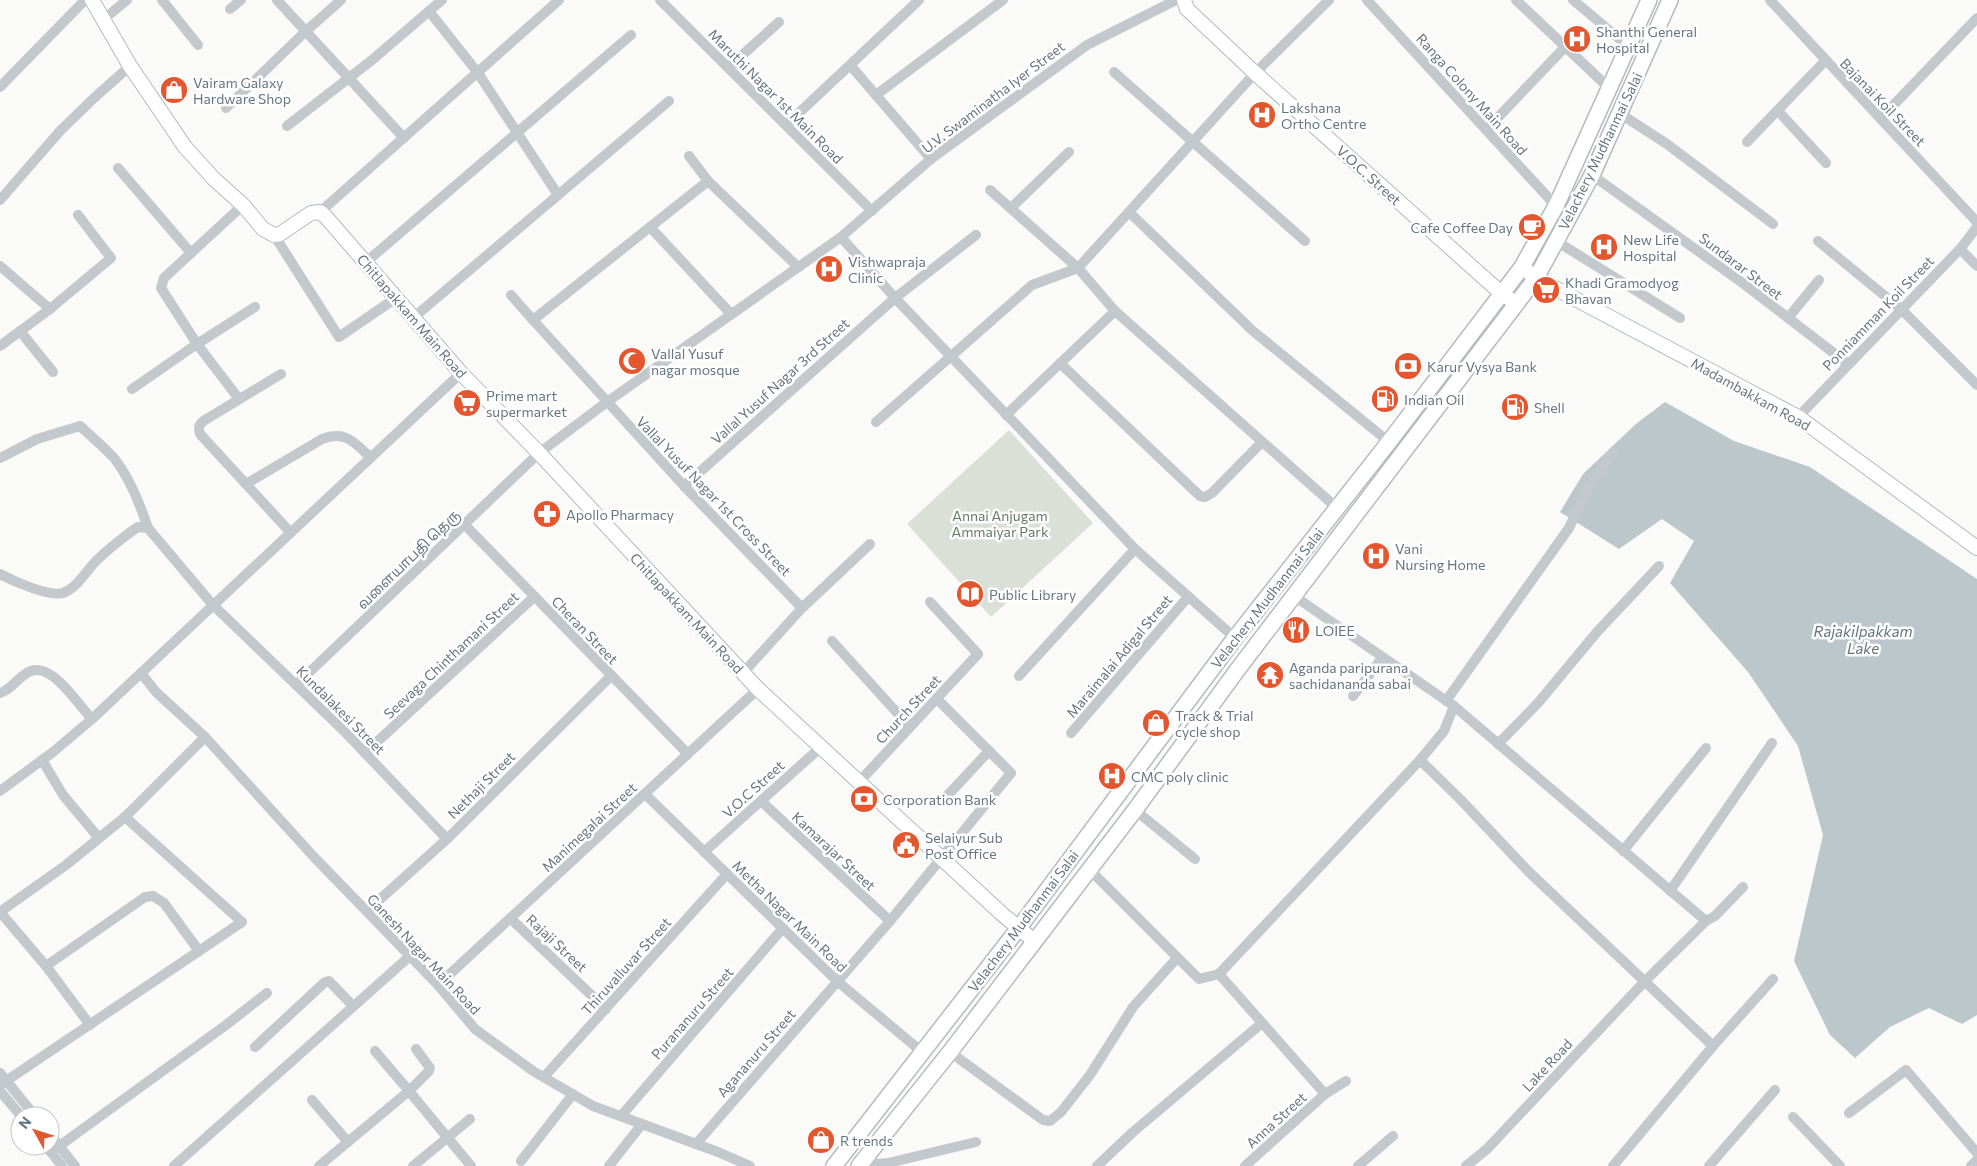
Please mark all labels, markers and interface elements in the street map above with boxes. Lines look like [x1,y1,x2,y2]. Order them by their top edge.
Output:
place label: Shanthi General Hospital [1596,23,1697,56]
hospital icon: Shanthi General Hospital [1562,24,1592,54]
street label: Maruthi Nagar 1st Main Road [705,25,847,167]
street label: Ranga Colony Main Road [1413,30,1531,158]
street label: U.V. Swaminatha Iyer Street [918,38,1068,156]
street label: Bajanai Koil Street [1837,55,1929,150]
street label: Velachery Mudhanmai Salai [1554,69,1646,233]
place label: Vairam Galaxy Hardware Shop [193,74,291,107]
shop icon: Vairam Galaxy Hardware Shop [159,75,189,105]
place label: Lakshana Ortho Centre [1281,99,1366,132]
hospital icon: Lakshana Ortho Centre [1247,100,1277,130]
street label: V.O.C. Street [1333,142,1405,209]
cafe icon: Cafe Coffee Day [1517,212,1547,242]
place label: Cafe Coffee Day [1410,219,1513,236]
street label: Sundarar Street [1696,229,1786,303]
place label: New Life Hospital [1623,231,1679,264]
hospital icon: New Life Hospital [1589,232,1619,262]
street label: Chitlapakkam Main Road [354,251,470,381]
street label: Ponniamman Koil Street [1819,252,1937,374]
place label: Vishwapraja Clinic [848,253,926,286]
hospital icon: Vishwapraja Clinic [814,254,844,284]
place label: Khadi Gramodyog Bhavan [1565,274,1679,307]
supermarket icon: Khadi Gramodyog Bhavan [1531,275,1561,305]
street label: Vallal Yusuf Nagar 3rd Street [707,314,853,448]
place label: Vallal Yusuf nagar mosque [651,345,740,378]
mosque icon: Vallal Yusuf nagar mosque [617,346,647,376]
bank icon: Karur Vysya Bank [1393,351,1423,381]
street label: Madambakkam Road [1688,354,1814,434]
place label: Karur Vysya Bank [1427,358,1537,375]
fuel station icon: Indian Oil [1370,384,1400,414]
place label: Prime mart supermarket [486,387,567,420]
supermarket icon: Prime mart supermarket [452,388,482,418]
place label: Indian Oil [1404,391,1464,408]
fuel station icon: Shell [1500,392,1530,422]
place label: Shell [1534,399,1565,416]
street label: Vallal Yusuf Nagar 1st Cross Street [633,413,795,579]
pharmacy icon: Apollo Pharmacy [532,499,562,529]
street label: வளையாபதி தெரு [353,505,464,614]
place label: Apollo Pharmacy [566,506,674,523]
park label: Annai Anjugam Ammaiyar Park [952,507,1049,540]
street label: Velachery Mudhanmai Salai [1207,525,1327,671]
place label: Vani Nursing Home [1395,540,1485,573]
hospital icon: Vani Nursing Home [1361,541,1391,571]
street label: Chitlapakkam Main Road [627,549,747,677]
library icon: Public Library [955,579,985,609]
place label: Public Library [989,586,1076,603]
street label: Seevaga Chinthamani Street [380,588,522,722]
street label: Maraimalai Adigal Street [1063,591,1176,721]
street label: Cheran Street [548,592,622,668]
restaurant icon: LOIEE [1281,615,1311,645]
place label: LOIEE [1315,622,1355,639]
water label: Rajakilpakkam Lake [1813,622,1913,657]
place label: Aganda paripurana sachidananda sabai [1289,659,1411,692]
temple icon: Aganda paripurana sachidananda sabai [1255,660,1285,690]
street label: Kundalakesi Street [293,662,389,758]
street label: Church Street [872,671,944,747]
place label: Track & Trial cycle shop [1175,707,1254,740]
shop icon: Track & Trial cycle shop [1141,708,1171,738]
street label: Nethaji Street [444,748,518,822]
street label: V.O.C Street [719,757,788,821]
hospital icon: CMC poly clinic [1097,761,1127,791]
place label: CMC poly clinic [1131,768,1229,785]
street label: Manimegalai Street [538,779,640,875]
bank icon: Corporation Bank [849,784,879,814]
place label: Corporation Bank [883,791,997,808]
street label: Kamarajar Street [789,808,879,894]
place label: Selaiyur Sub Post Office [925,829,1003,862]
public building icon: Selaiyur Sub Post Office [891,830,921,860]
street label: Velachery Mudhanmai Salai [964,847,1082,995]
street label: Metha Nagar Main Road [729,857,851,975]
street label: Ganesh Nagar Main Road [364,890,484,1018]
street label: Rajaji Street [523,911,591,976]
street label: Thiruvalluvar Street [578,913,674,1018]
street label: Purananuru Street [647,963,737,1062]
street label: Agananuru Street [713,1005,799,1100]
street label: Lake Road [1518,1035,1576,1095]
street label: Anna Street [1242,1088,1310,1152]
north arrow [10,1106,60,1156]
text: N [15,1113,34,1132]
shop icon: R trends [806,1125,836,1155]
place label: R trends [840,1132,893,1149]

